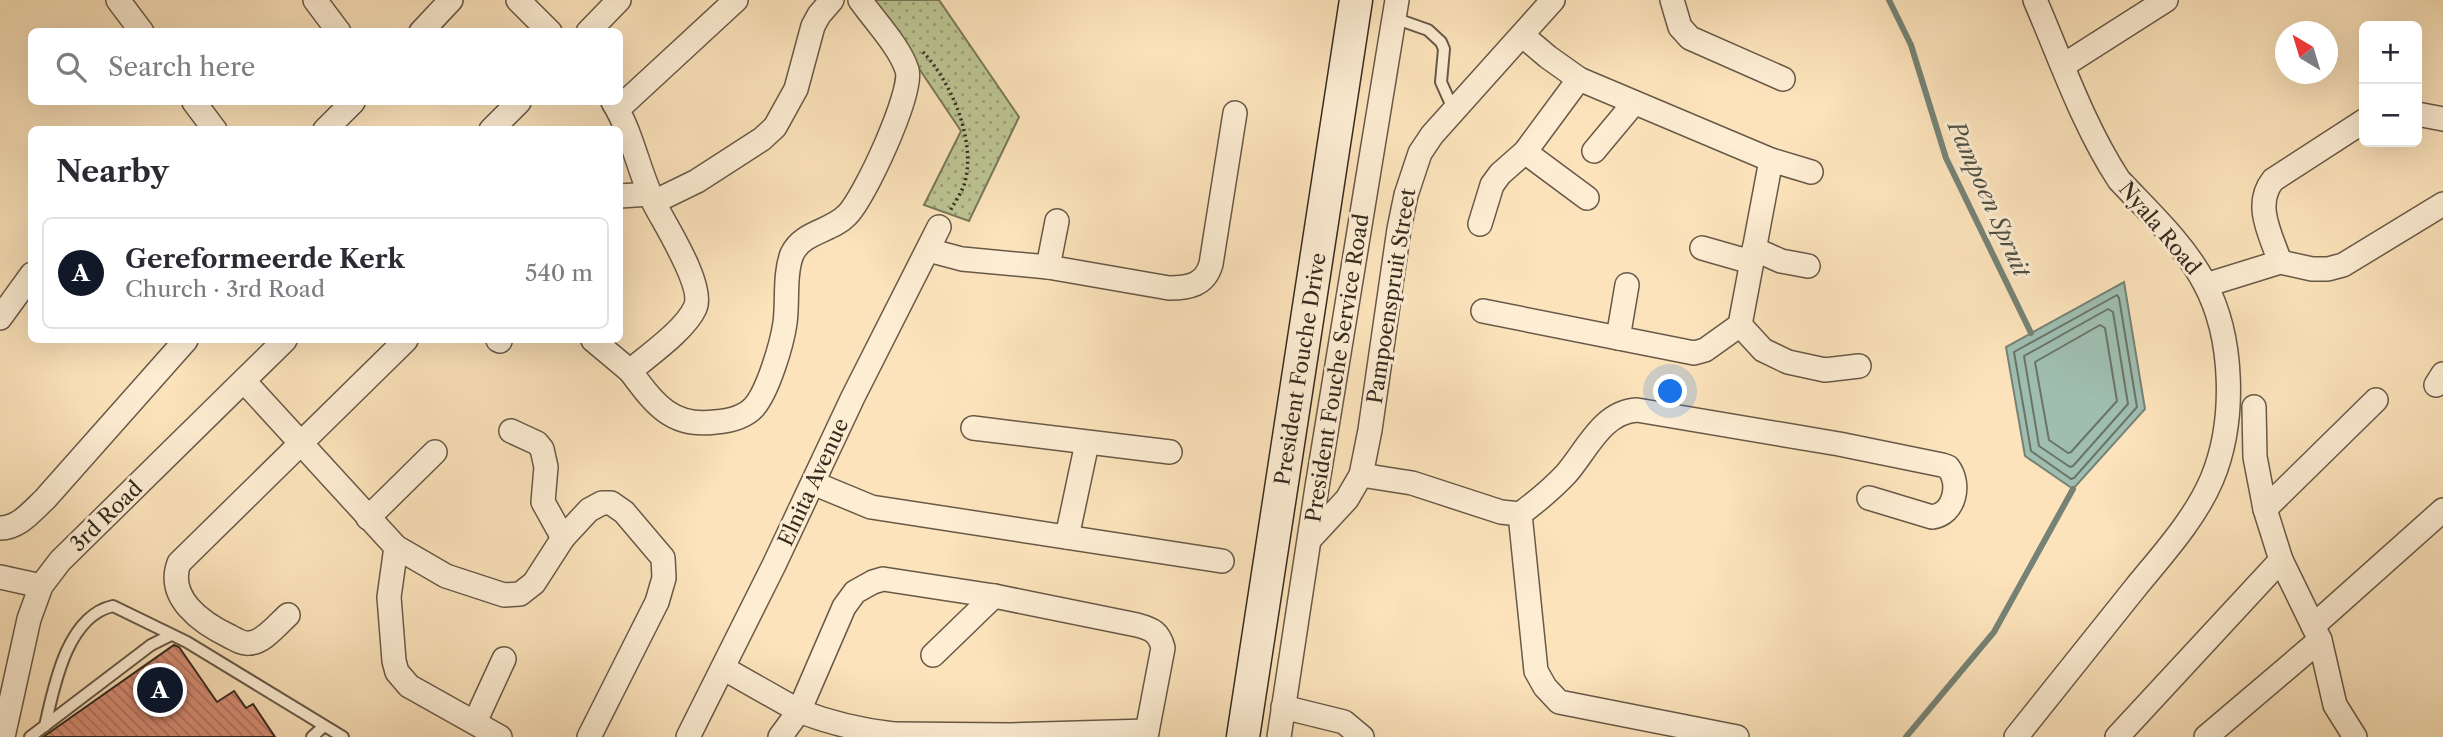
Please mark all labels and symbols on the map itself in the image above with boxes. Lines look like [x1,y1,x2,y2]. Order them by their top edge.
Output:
north arrow [2275,21,2338,84]
water label: Pampoen Spruit [1941,115,2037,283]
street label: Nyala Road [2114,176,2206,280]
street label: Pampoenspruit Street [1362,186,1420,405]
street label: President Fouche Service Road [1300,212,1374,524]
street label: President Fouche Drive [1269,251,1331,487]
your location [1653,374,1687,408]
street label: Elnita Avenue [773,414,853,550]
street label: 3rd Road [65,475,147,556]
pin: A [137,664,183,716]

